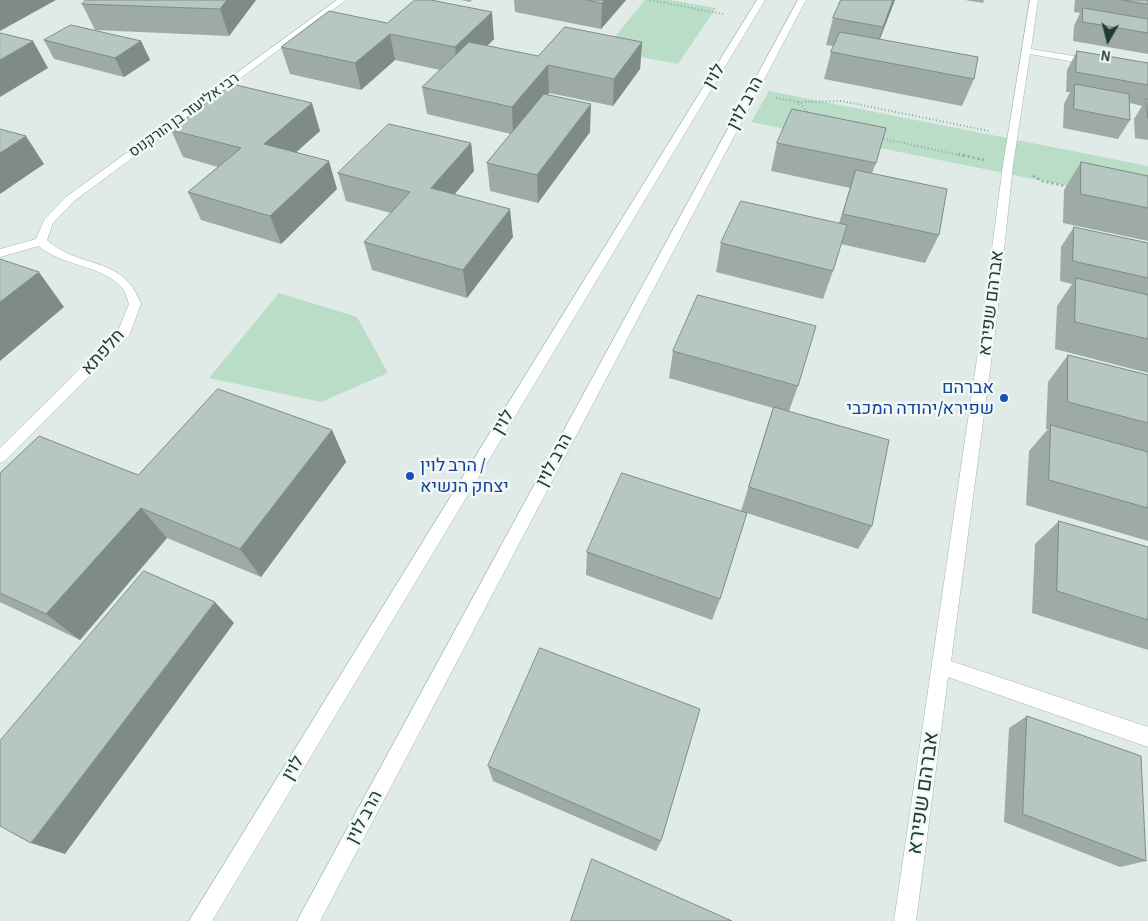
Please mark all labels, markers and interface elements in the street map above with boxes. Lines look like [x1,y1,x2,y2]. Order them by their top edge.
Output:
north arrow [1083,15,1133,65]
text: N [1100,47,1112,62]
street label: לוין [698,60,730,92]
street label: רבי אליעזר בן הורקנוס [125,69,243,161]
street label: הרב לוין [722,73,768,133]
street label: אברהם שפירא [974,249,1008,357]
street label: חלפתא [77,325,129,379]
place label: אברהם שפירא/יהודה המכבי [847,377,994,419]
marker: אברהם שפירא/יהודה המכבי [998,392,1010,404]
street label: לוין [487,406,519,438]
street label: הרב לוין [531,430,577,490]
place label: הרב לוין / יצחק הנשיא [420,455,509,498]
marker: הרב לוין / יצחק הנשיא [404,470,416,482]
street label: אברהם שפירא [902,730,944,856]
street label: לוין [277,752,309,784]
street label: הרב לוין [341,787,387,847]

